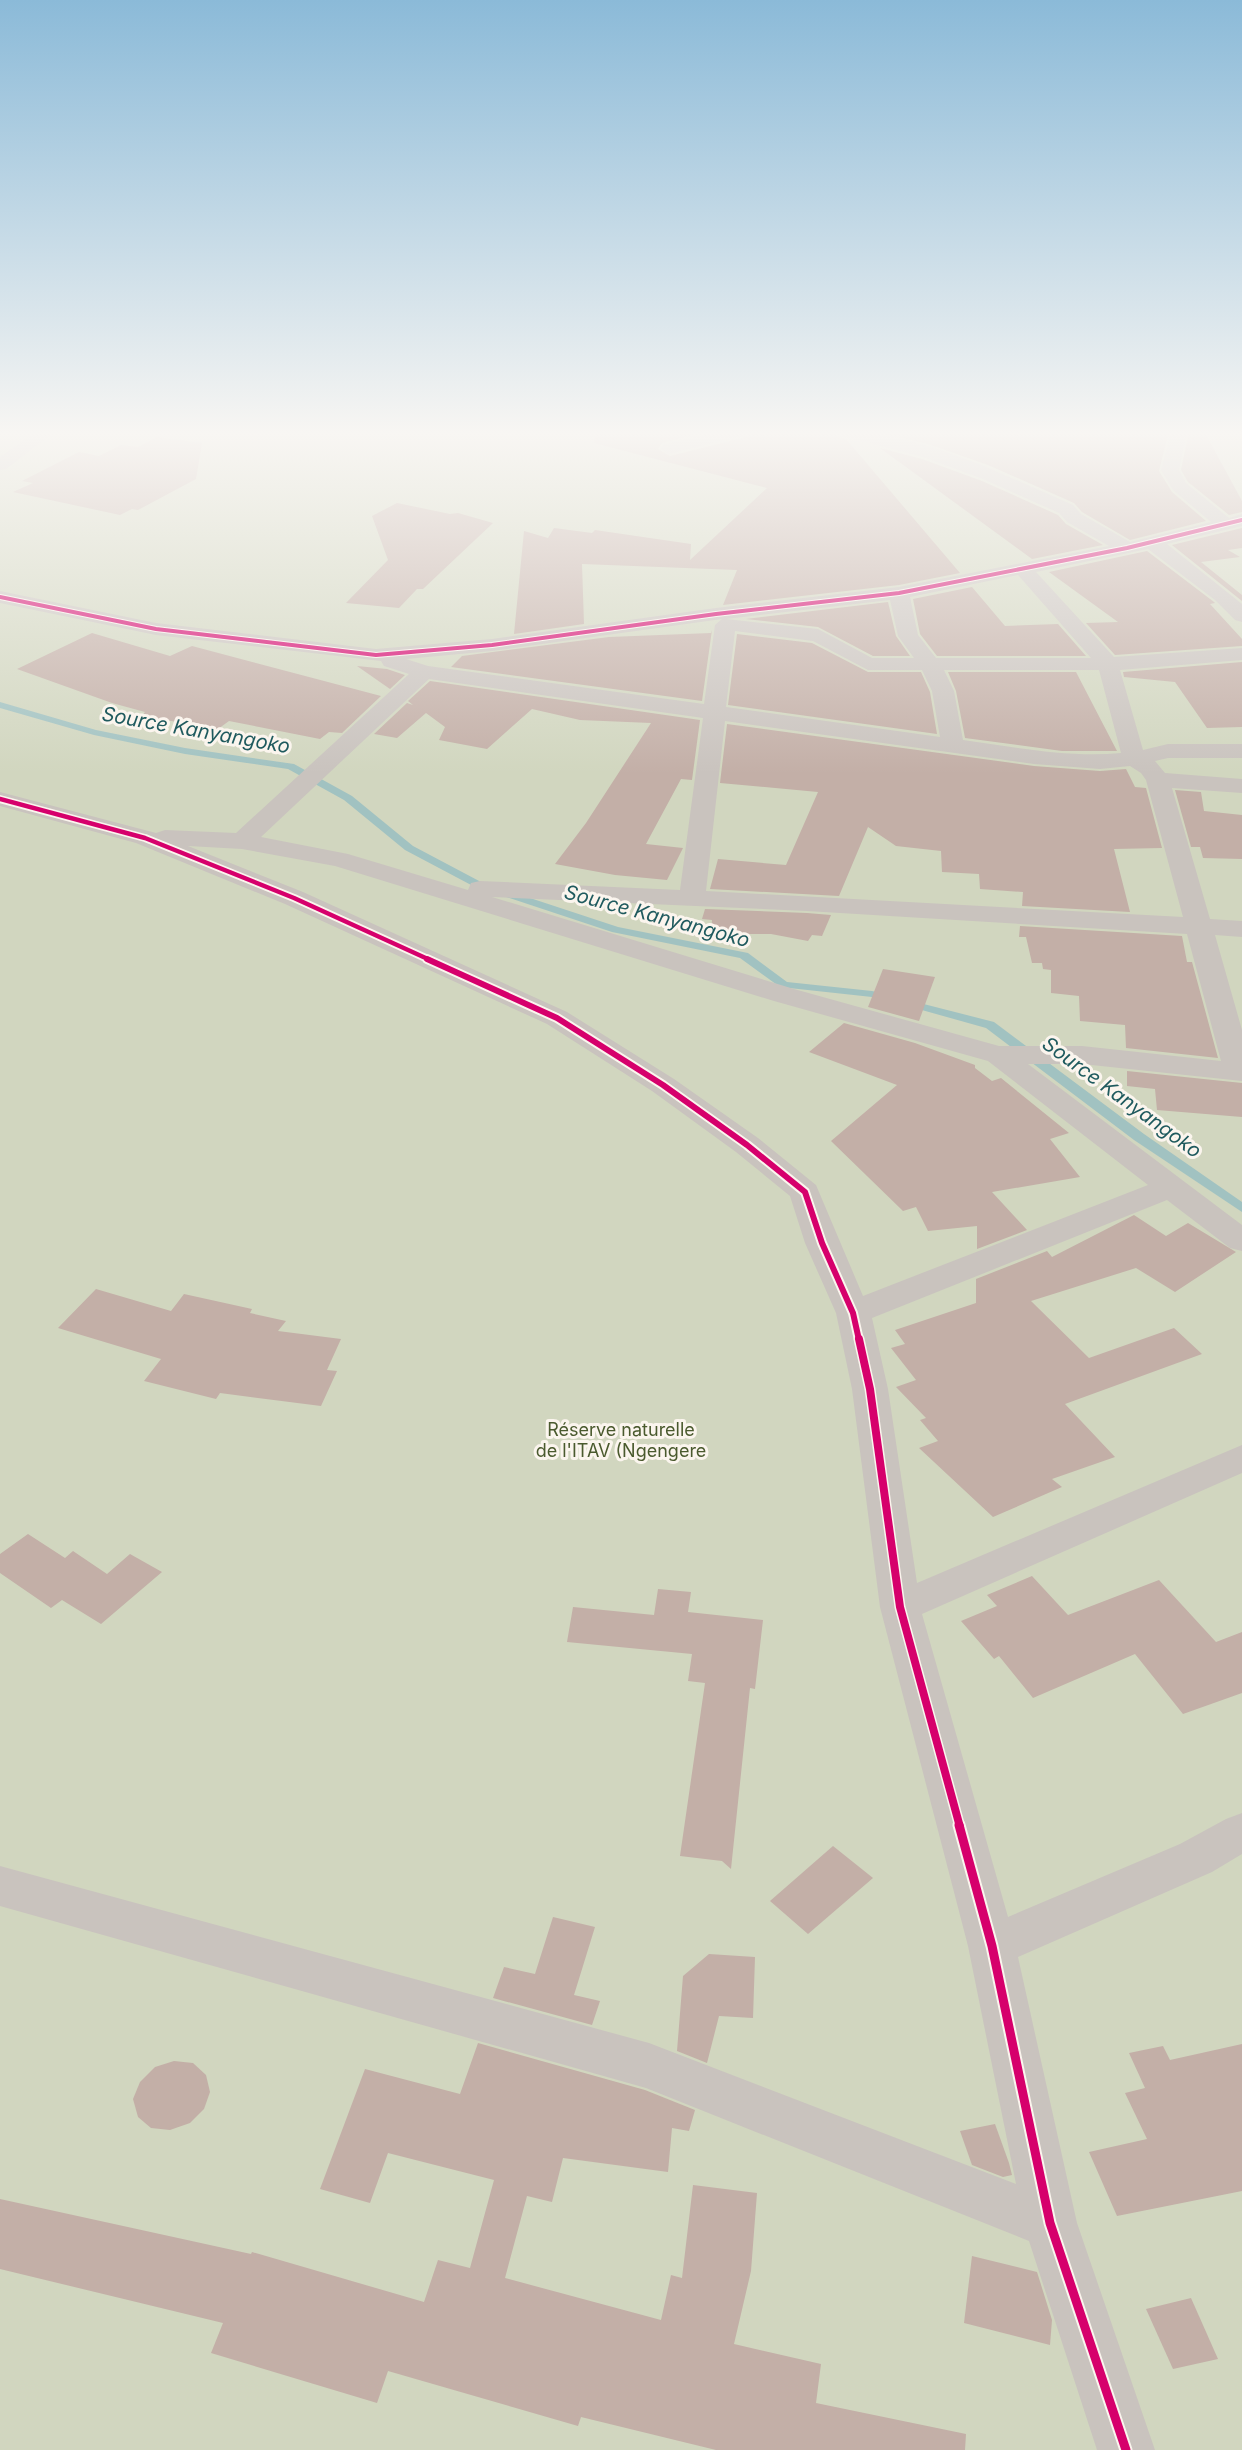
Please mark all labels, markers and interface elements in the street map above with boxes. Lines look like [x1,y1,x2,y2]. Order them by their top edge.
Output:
water label: Source Kanyangoko [100,702,292,758]
water label: Source Kanyangoko [562,880,752,952]
water label: Source Kanyangoko [1038,1031,1206,1163]
park label: Réserve naturelle de l'ITAV (Ngengere [536,1419,706,1461]

